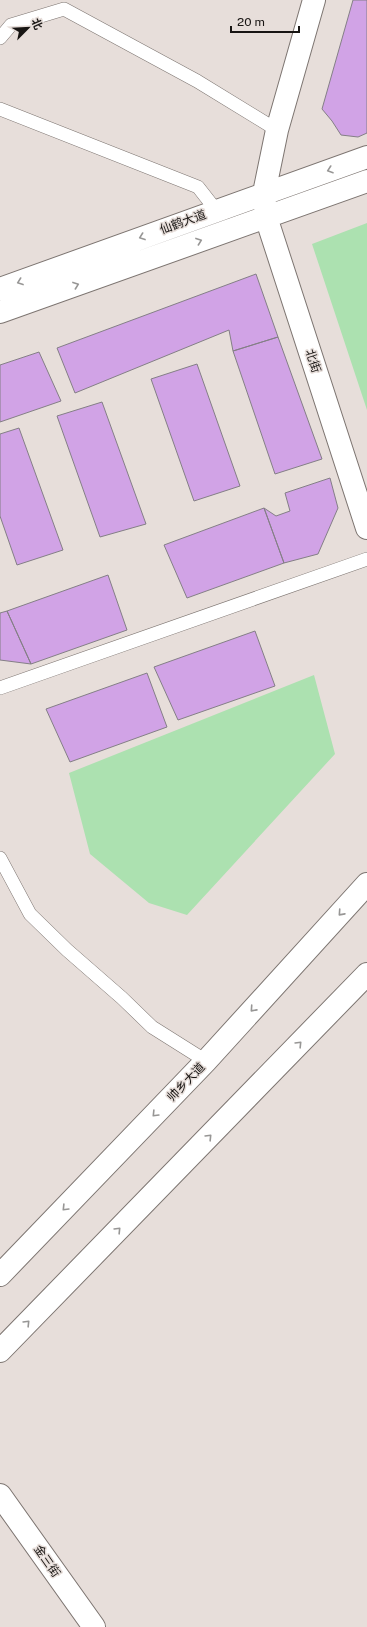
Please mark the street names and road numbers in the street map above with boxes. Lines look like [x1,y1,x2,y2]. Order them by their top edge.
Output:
street label: 仙鹤大道 [158,207,208,237]
street label: 北街 [303,347,323,375]
street label: 帅乡大道 [164,1060,208,1104]
street label: 金三街 [31,1542,63,1580]

